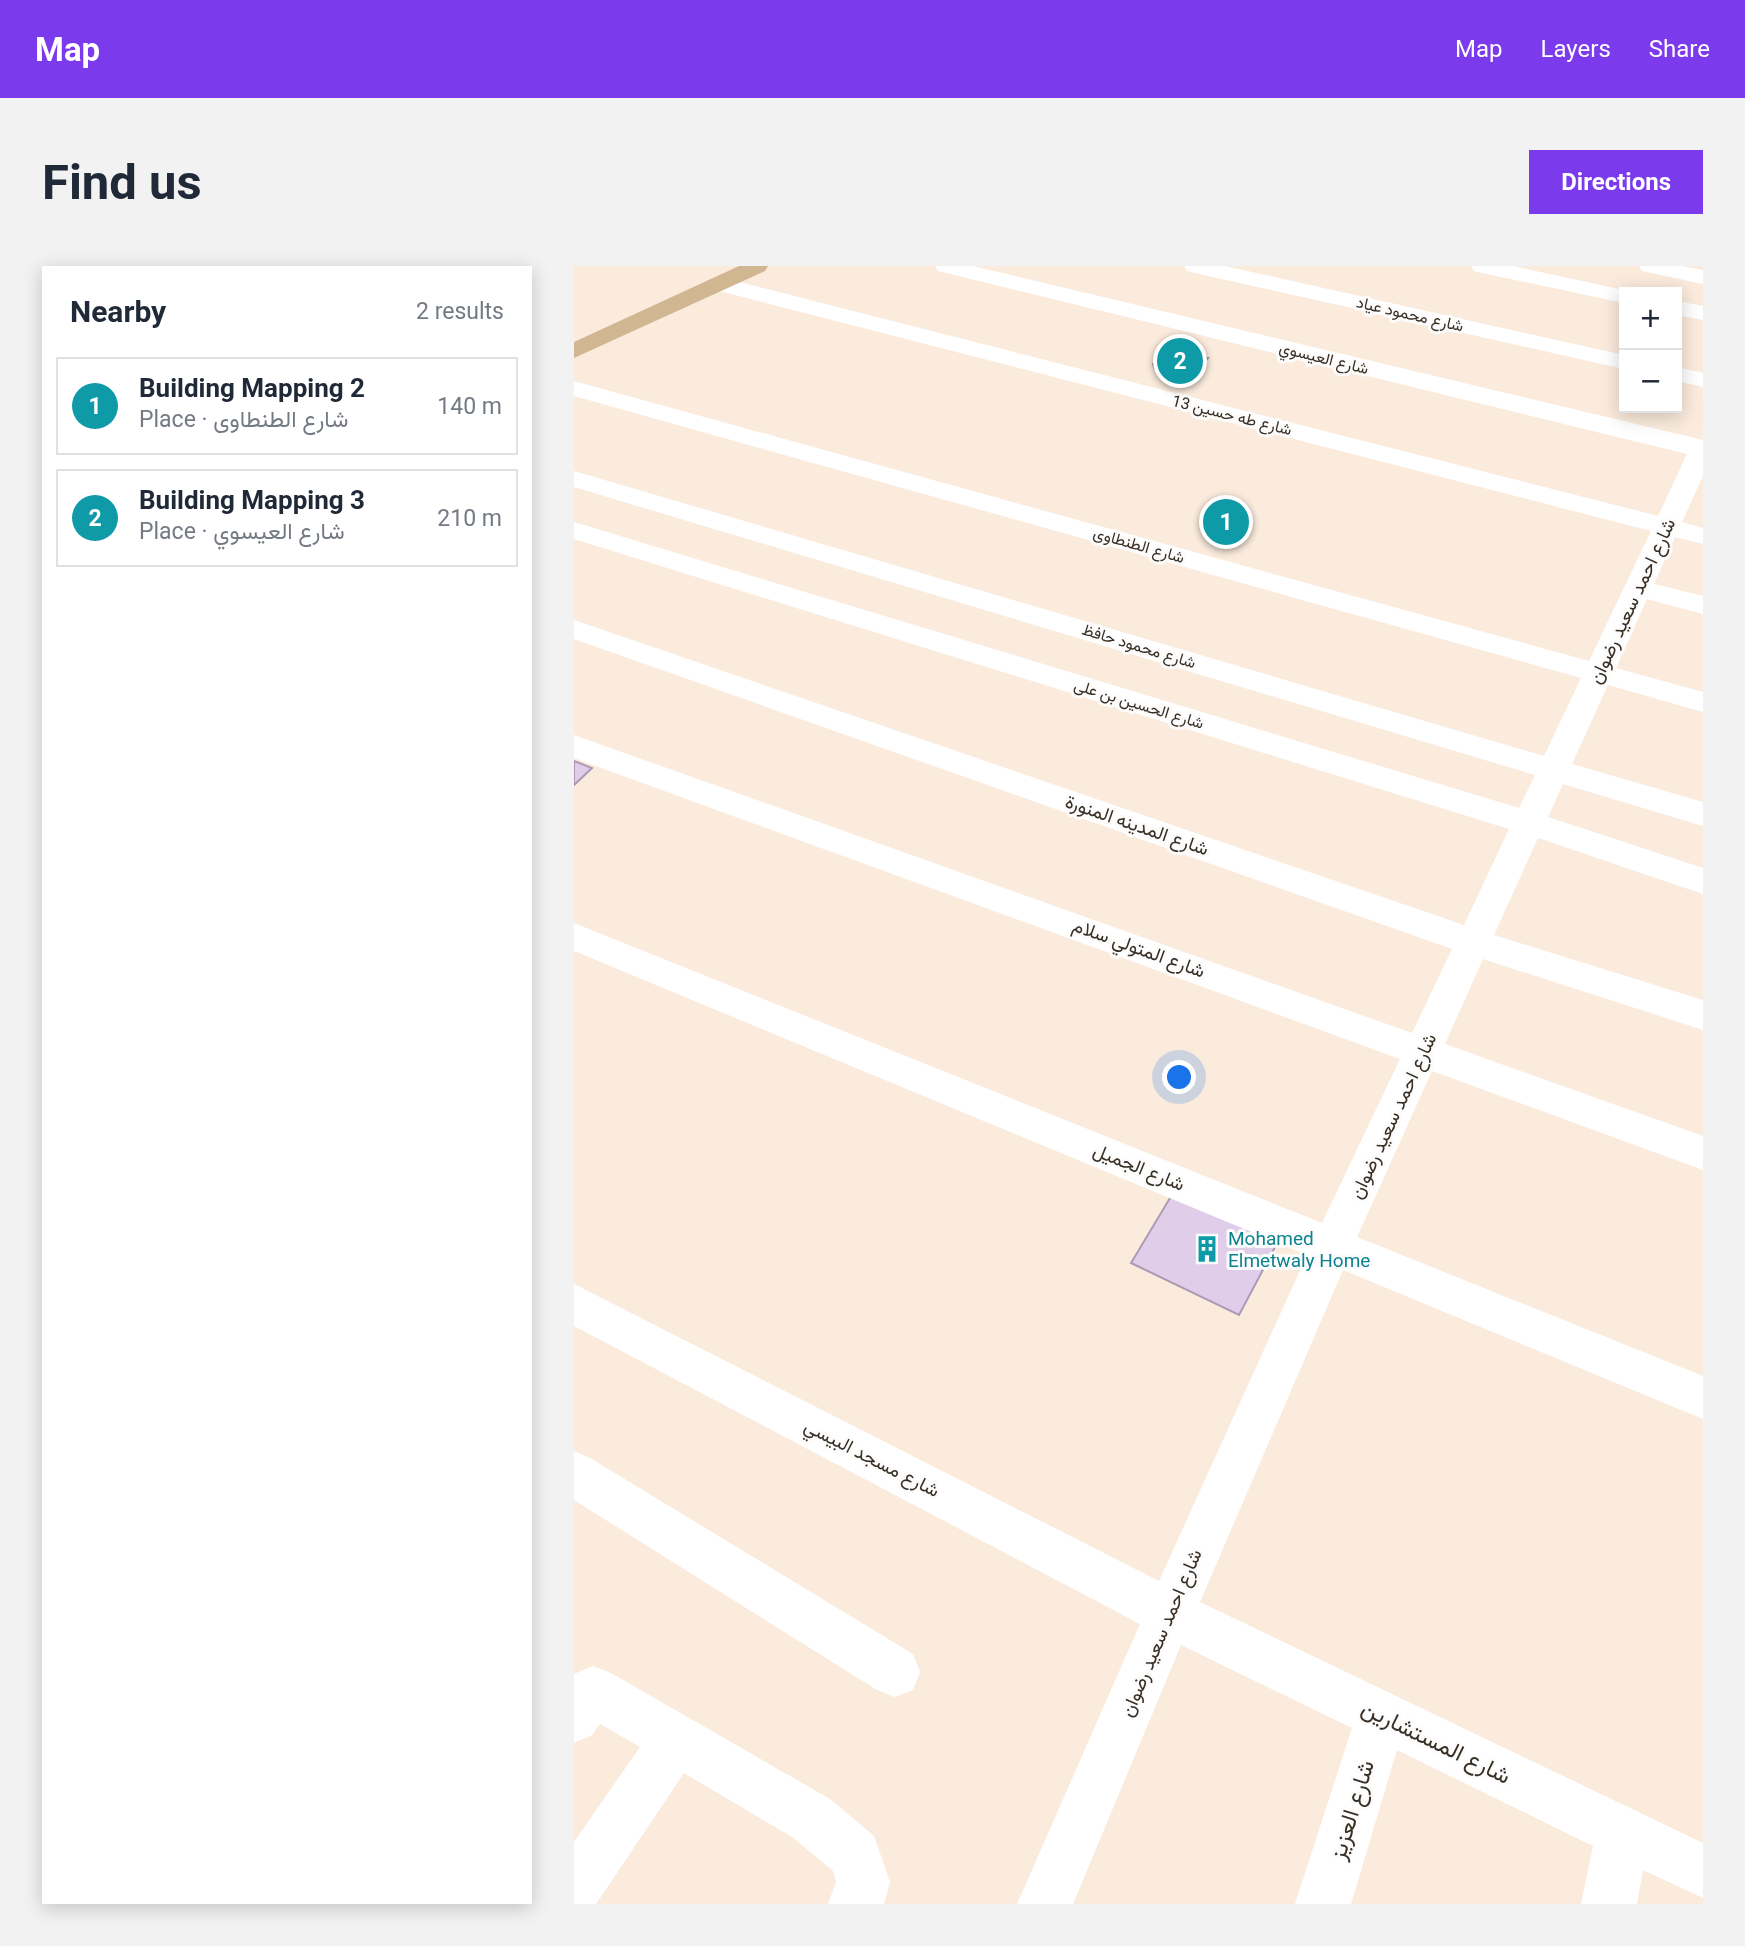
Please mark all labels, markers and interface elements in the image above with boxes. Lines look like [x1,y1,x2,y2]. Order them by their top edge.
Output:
text: Map [35,30,100,69]
text: Map [1455,35,1503,63]
text: Layers [1541,35,1611,63]
text: Share [1649,35,1710,63]
button: Directions [1529,150,1703,214]
text: Find us [42,154,202,211]
map controls [1619,287,1682,413]
button: + [1619,287,1682,350]
street label: شارع محمود عياد [1354,292,1465,338]
text: Nearby [70,294,166,329]
text: 2 results [416,298,504,325]
pin: 2 [1157,335,1203,387]
street label: شارع العيسوي [1276,338,1371,382]
button: − [1619,350,1682,413]
text: Building Mapping 2 [139,373,365,403]
street label: شارع طه حسين 13 [1170,391,1294,441]
text: 1 [88,393,102,420]
text: 140 m [437,393,502,420]
text: Place · شارع الطنطاوى [139,406,348,433]
text: Building Mapping 3 [139,485,365,515]
pin: 1 [1203,496,1249,548]
text: 2 [88,505,102,532]
text: 210 m [437,505,502,532]
street label: شارع احمد سعيد رضوان [1584,515,1681,688]
text: Place · شارع العيسوي [139,518,345,545]
street label: شارع الطنطاوى [1091,523,1187,569]
street label: شارع محمود حافظ [1079,620,1198,674]
street label: شارع الحسين بن على [1071,675,1206,735]
street label: شارع المدينه المنورة [1062,790,1212,861]
street label: شارع المتولي سلام [1068,913,1208,986]
street label: شارع احمد سعيد رضوان [1345,1030,1442,1203]
your location [1162,1060,1196,1094]
street label: شارع الجميل [1089,1138,1188,1197]
place label: Mohamed Elmetwaly Home [1228,1227,1370,1272]
building icon: Mohamed Elmetwaly Home [1192,1234,1222,1264]
street label: شارع مسجد البيسي [799,1414,943,1506]
street label: شارع احمد سعيد رضوان [1115,1546,1208,1721]
street label: شارع المستشارين [1356,1694,1515,1792]
street label: شارع العزيز [1324,1757,1382,1865]

